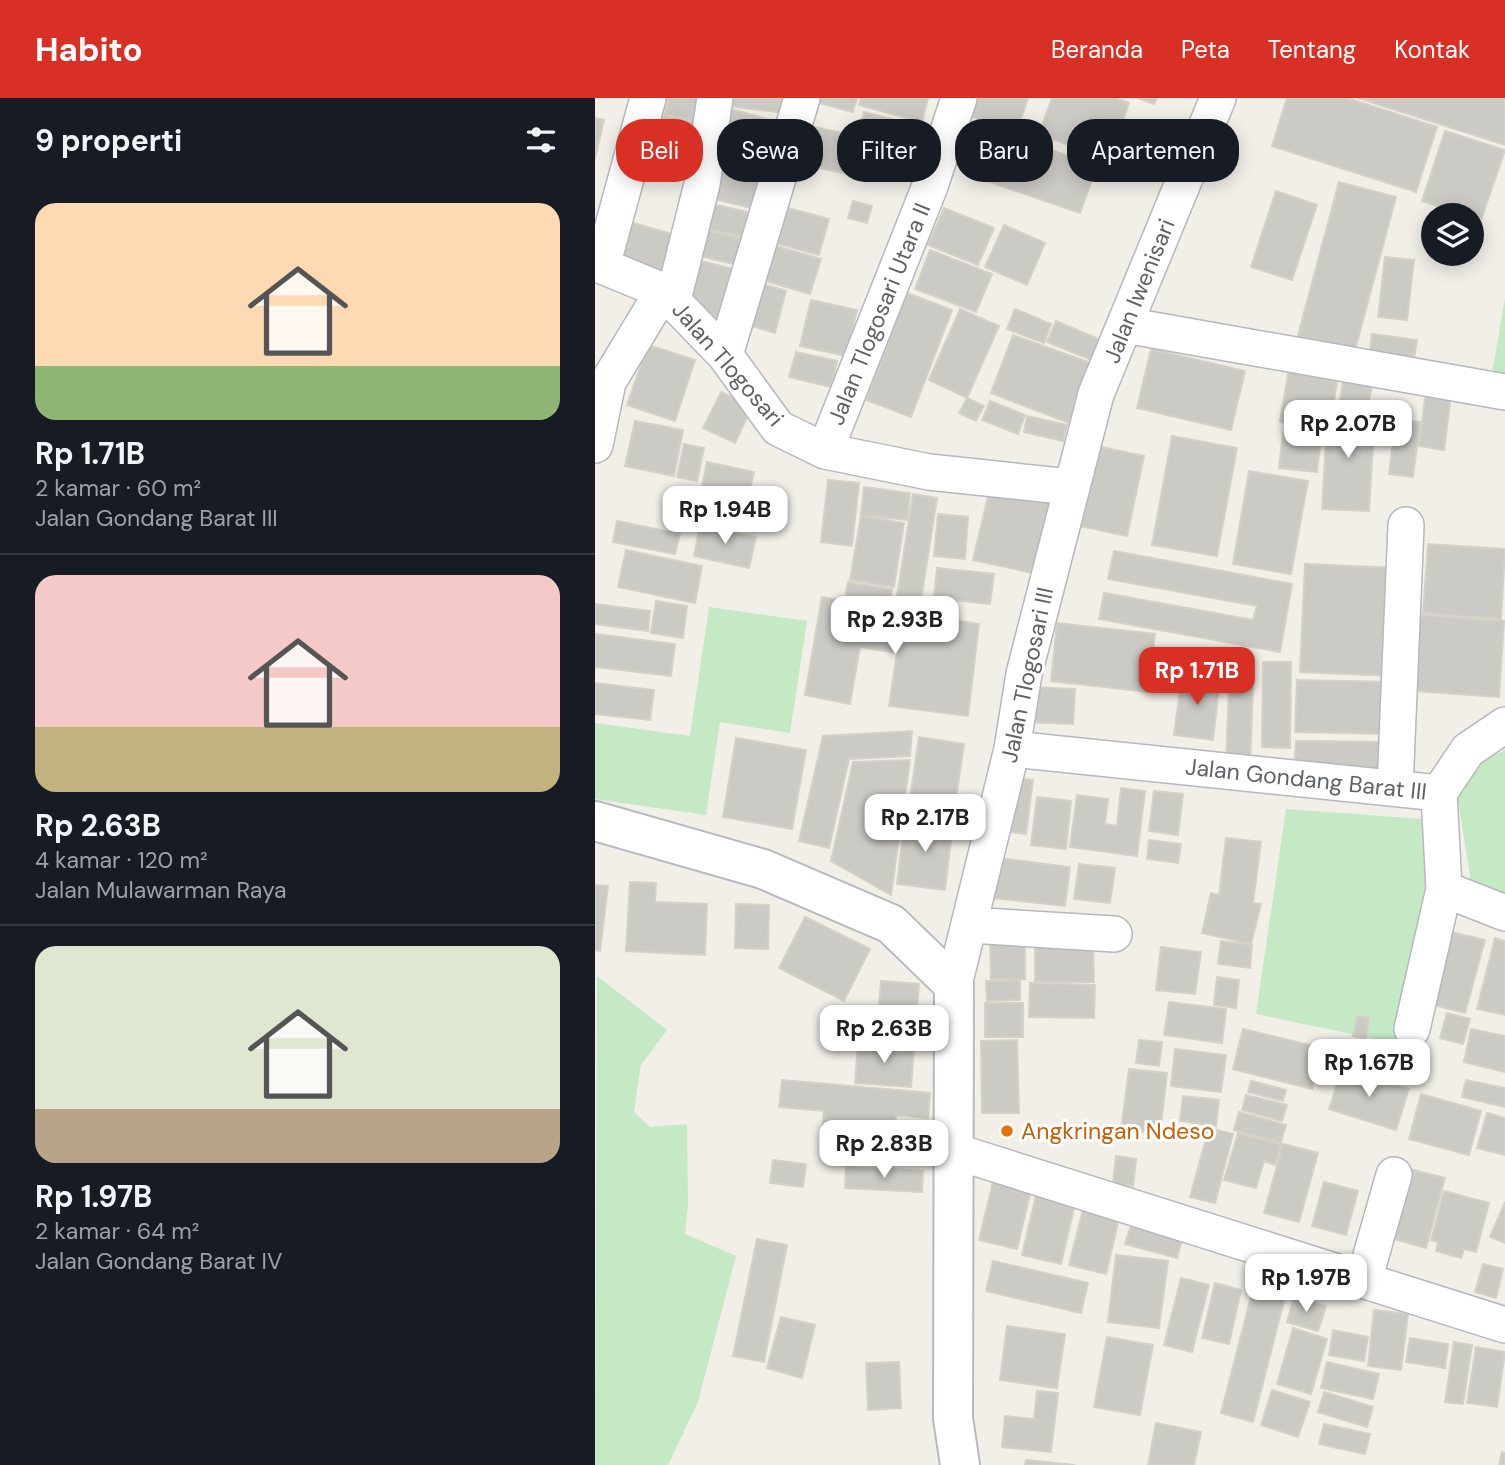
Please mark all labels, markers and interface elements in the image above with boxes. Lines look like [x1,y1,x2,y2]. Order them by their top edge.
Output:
text: Habito [35,28,143,71]
text: Beranda [1051,34,1143,65]
text: Peta [1181,34,1230,65]
text: Tentang [1268,34,1356,65]
text: Kontak [1394,34,1470,65]
chip: Beli [616,119,703,182]
chip: Sewa [717,119,823,182]
chip: Filter [837,119,941,182]
chip: Baru [955,119,1053,182]
chip: Apartemen [1067,119,1239,182]
text: 9 properti [35,121,182,160]
icon: filters [522,121,560,159]
street label: Jalan Tlogosari Utara II [821,199,937,429]
map controls [1421,203,1484,266]
button: layers [1421,203,1484,266]
street label: Jalan Iwenisari [1096,214,1182,368]
icon: home [235,248,361,374]
street label: Jalan Tlogosari [665,295,791,433]
pin: Rp 2.07B [1276,400,1420,460]
text: Rp 2.07B [1300,408,1396,438]
text: Rp 1.71B [35,434,145,473]
text: 2 kamar · 60 m² [35,473,201,503]
pin: Rp 1.94B [653,486,797,546]
text: Rp 1.94B [679,494,771,524]
text: Jalan Gondang Barat III [35,503,278,533]
street label: Jalan Tlogosari III [994,585,1060,765]
pin: Rp 2.93B [823,596,967,656]
text: Rp 2.93B [847,604,943,634]
icon: home [235,620,361,746]
pin: Rp 1.71B [1125,648,1269,707]
text: Rp 1.71B [1155,655,1239,685]
street label: Jalan Gondang Barat III [1184,751,1428,807]
pin: Rp 2.17B [853,794,997,854]
text: Rp 2.17B [881,802,969,832]
text: Rp 2.63B [35,806,161,845]
text: 4 kamar · 120 m² [35,845,208,875]
text: Jalan Mulawarman Raya [35,875,287,905]
icon: home [235,991,361,1117]
pin: Rp 2.63B [812,1006,956,1065]
text: Rp 2.63B [836,1013,932,1043]
pin: Rp 1.67B [1297,1040,1441,1099]
text: Rp 1.67B [1324,1047,1414,1077]
place label: Angkringan Ndeso [1021,1116,1214,1146]
pin: Rp 2.83B [812,1121,956,1180]
marker: Angkringan Ndeso [999,1123,1015,1139]
text: Rp 2.83B [835,1128,933,1158]
text: Rp 1.97B [35,1177,152,1216]
text: 2 kamar · 64 m² [35,1216,199,1246]
text: Jalan Gondang Barat IV [35,1246,282,1276]
pin: Rp 1.97B [1234,1254,1378,1314]
text: Rp 1.97B [1261,1262,1351,1292]

